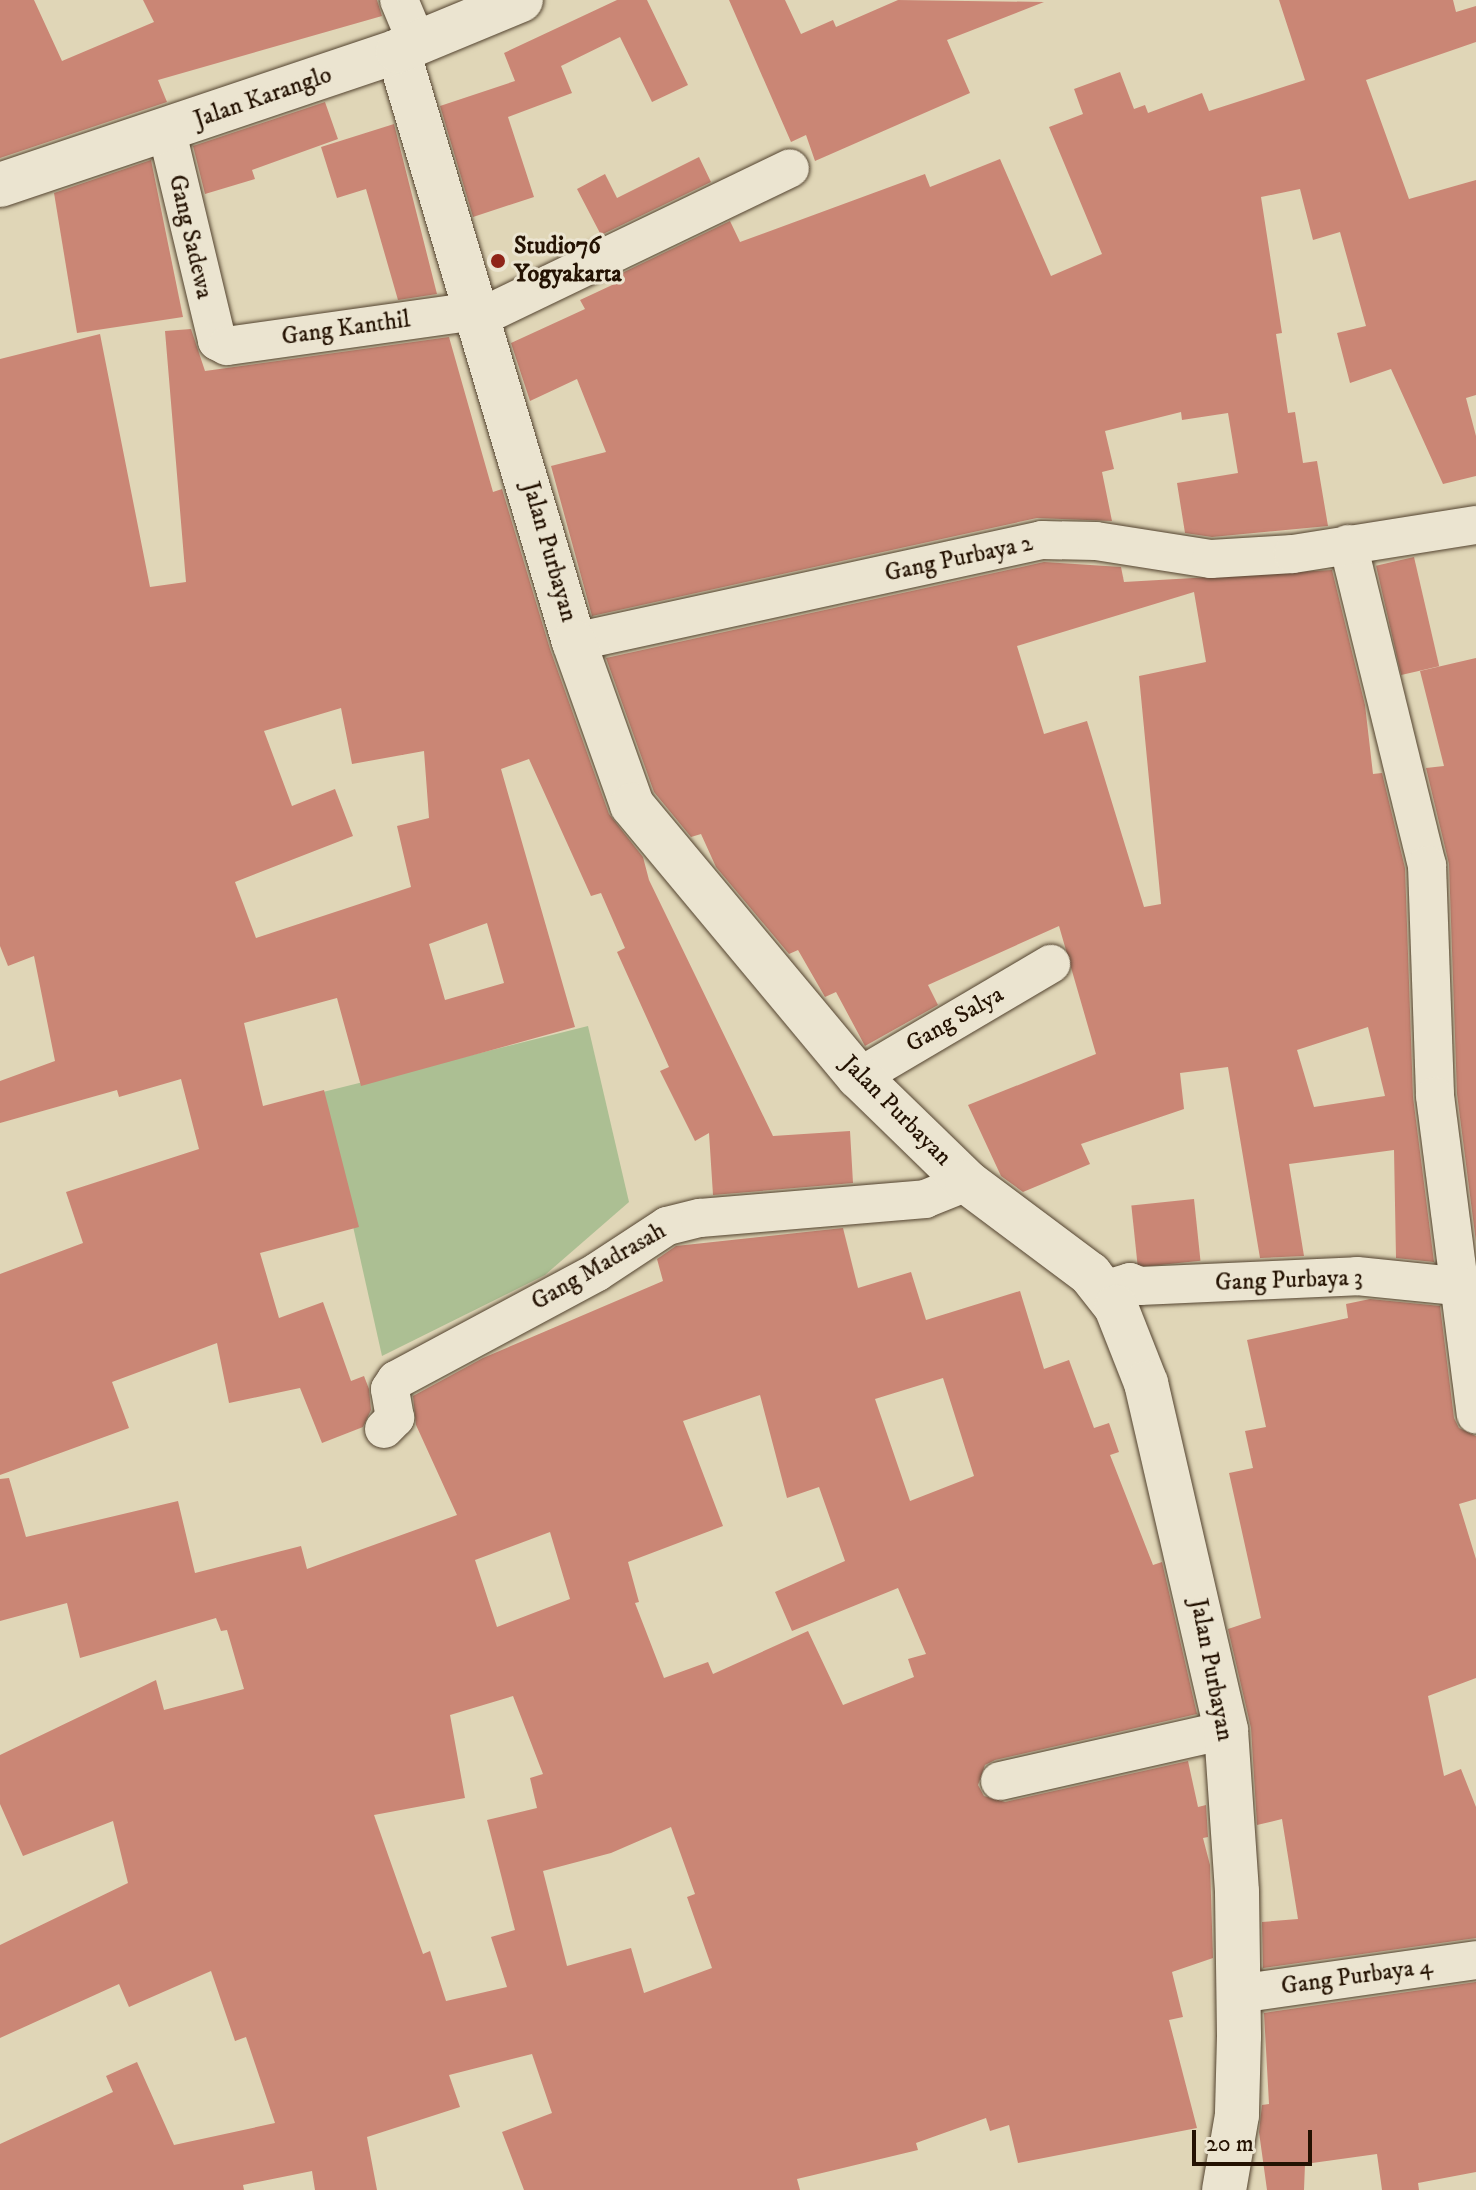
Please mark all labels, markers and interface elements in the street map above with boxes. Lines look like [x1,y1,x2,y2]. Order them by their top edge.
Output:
street label: Jalan Karanglo [190,61,336,135]
street label: Gang Sadewa [162,172,218,302]
place label: Studio76 Yogyakarta [514,233,622,289]
marker: Studio76 Yogyakarta [489,252,507,270]
street label: Gang Kanthil [280,306,412,352]
street label: Jalan Purbayan [515,479,583,625]
street label: Gang Purbaya 2 [882,529,1036,589]
street label: Gang Salya [901,981,1009,1059]
street label: Jalan Purbayan [835,1050,957,1172]
street label: Gang Madrasah [527,1217,671,1317]
street label: Gang Purbaya 3 [1215,1264,1363,1298]
street label: Jalan Purbayan [1183,1596,1239,1744]
street label: Gang Purbaya 4 [1279,1952,1435,2002]
scale bar [1196,2114,1316,2164]
text: 20 m [1206,2129,1254,2159]

